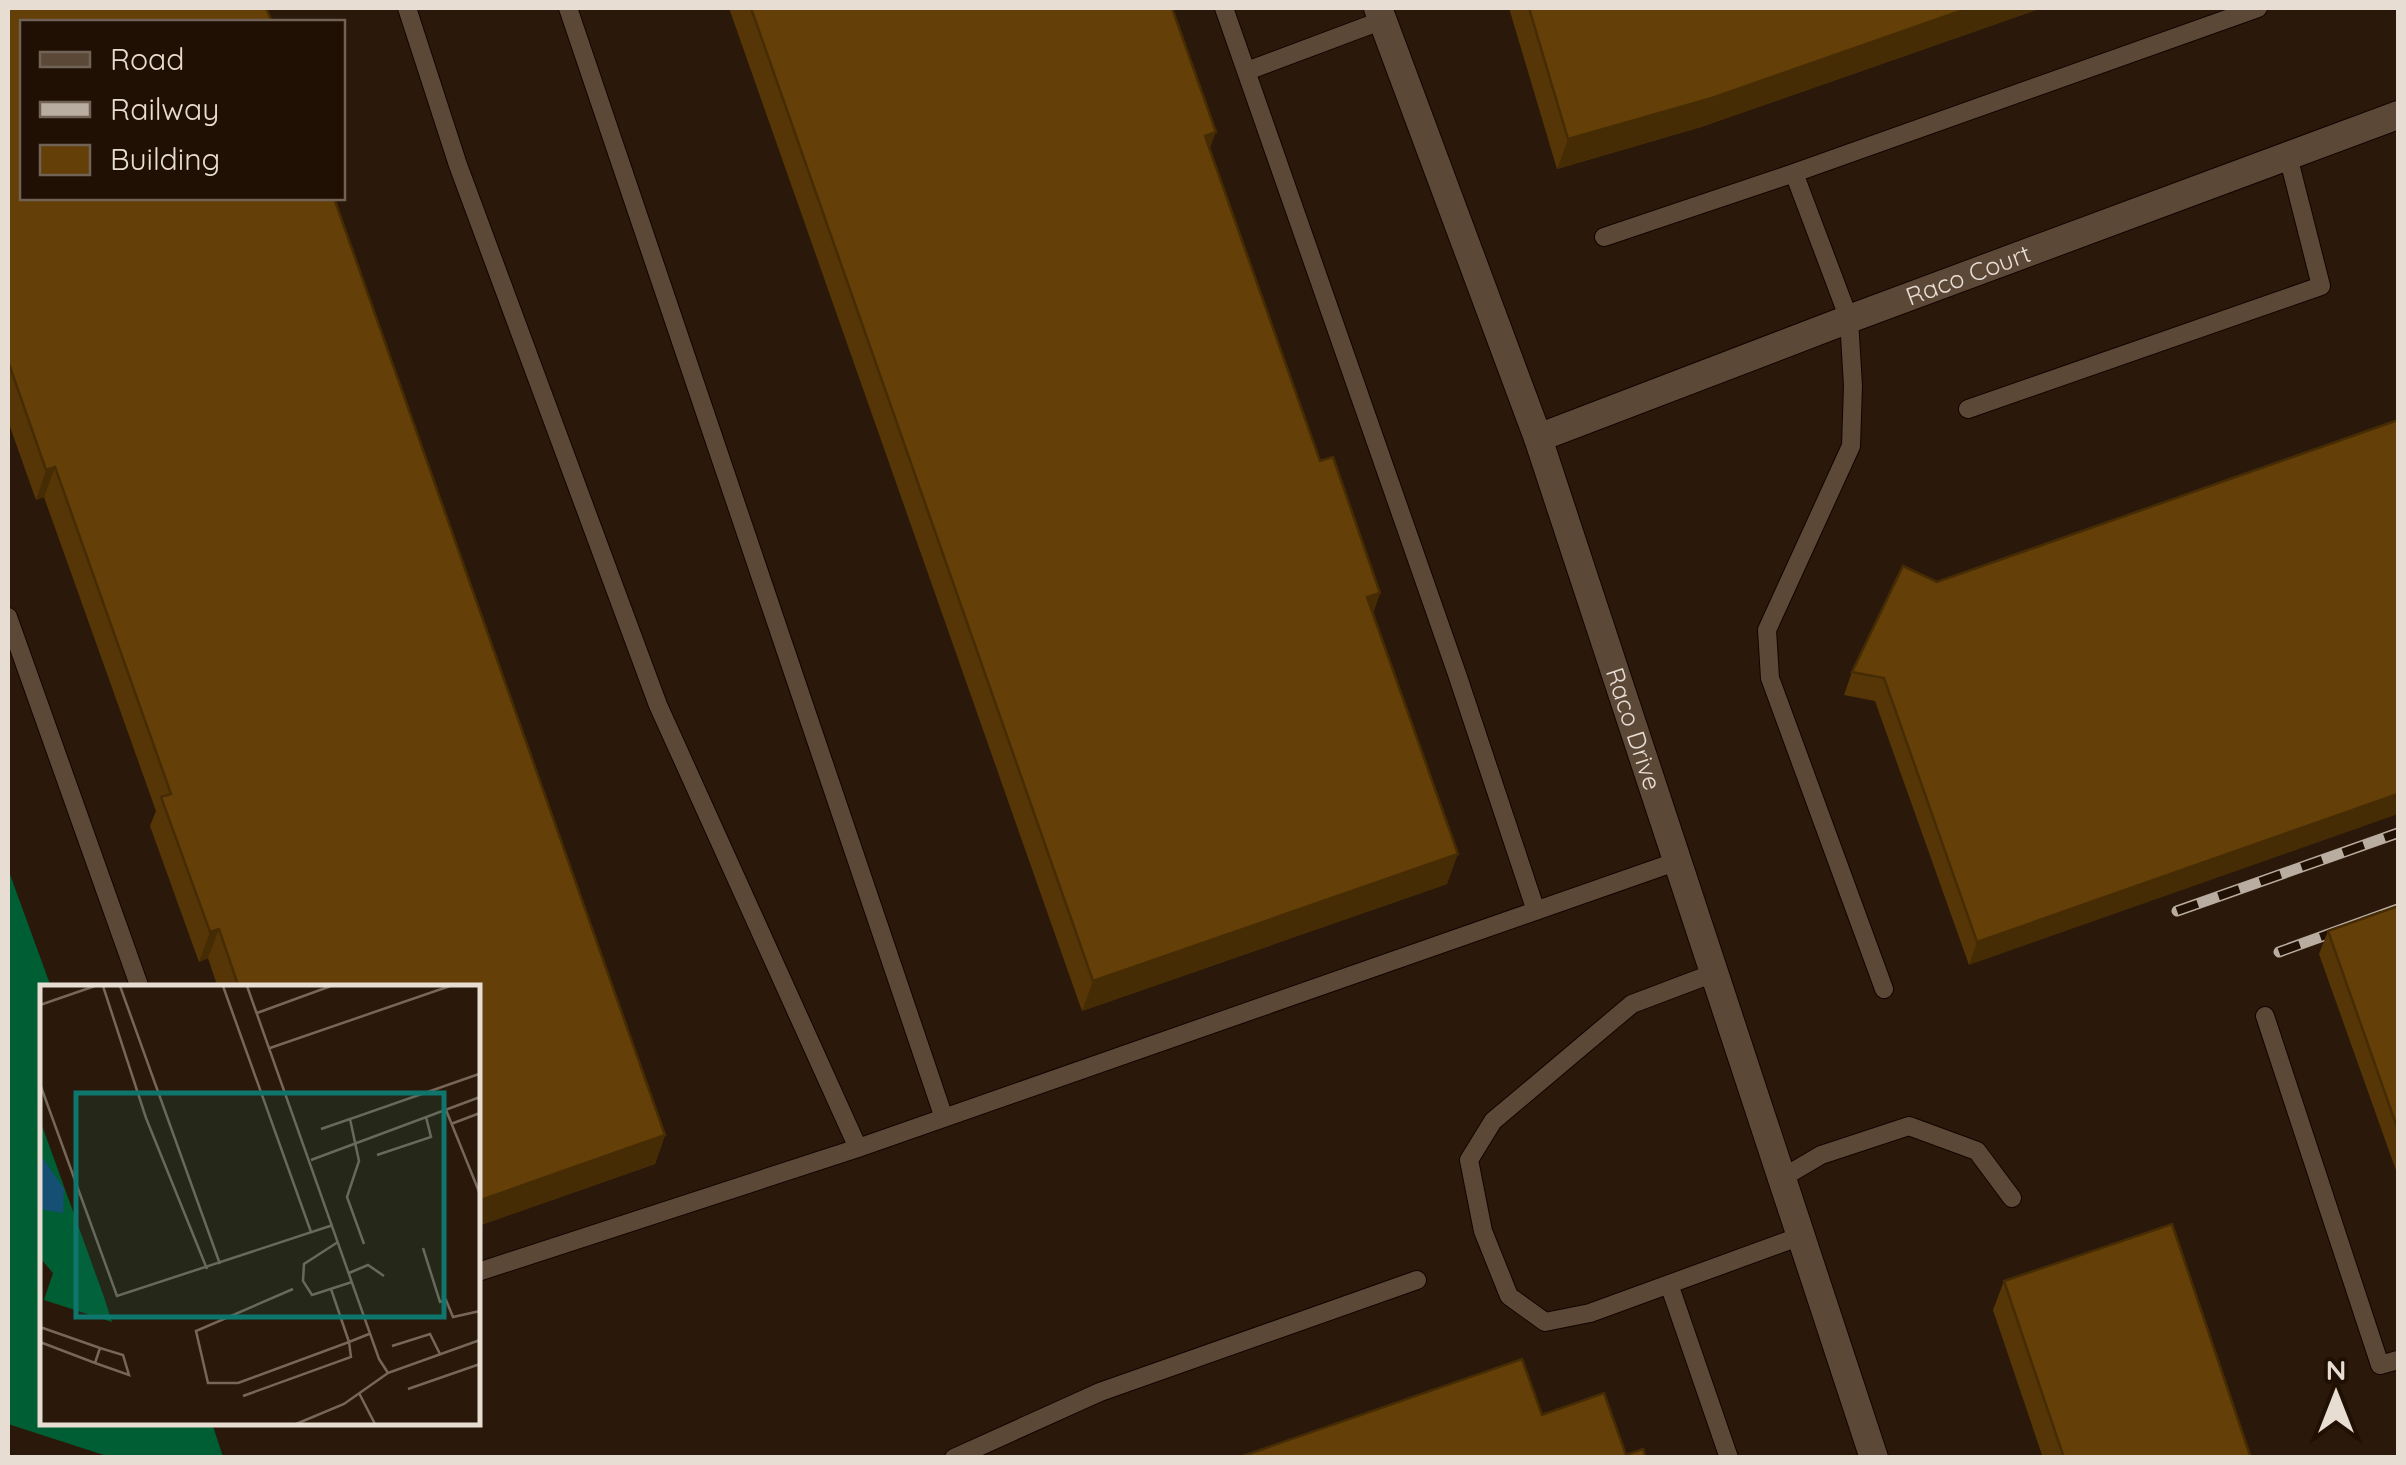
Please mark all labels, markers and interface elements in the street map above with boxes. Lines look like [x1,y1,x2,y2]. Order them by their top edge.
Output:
legend [20,20,345,200]
text: Road [110,40,184,78]
text: Railway [110,90,219,128]
text: Building [110,140,220,178]
street label: Raco Court [1901,237,2035,312]
street label: Raco Drive [1600,663,1669,794]
inset map [40,985,480,1425]
north arrow [2286,1345,2386,1445]
text: N [2326,1352,2346,1387]

